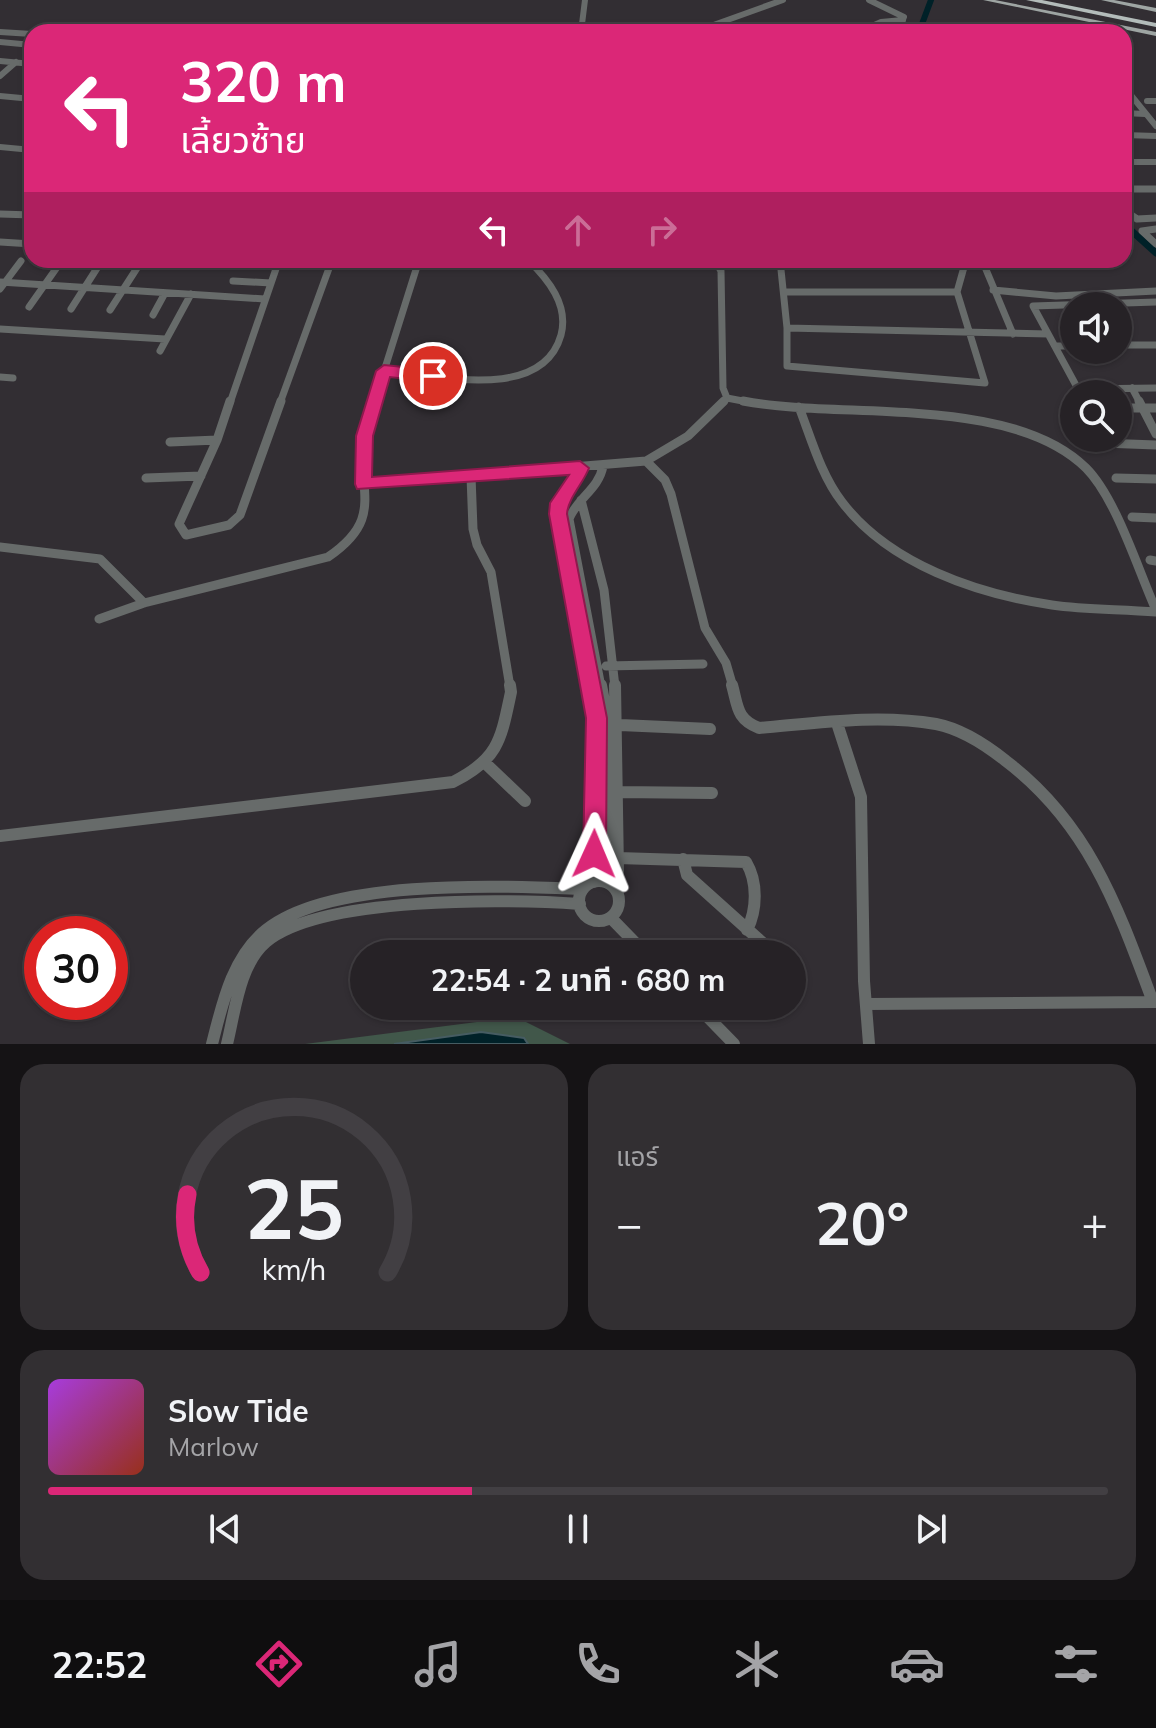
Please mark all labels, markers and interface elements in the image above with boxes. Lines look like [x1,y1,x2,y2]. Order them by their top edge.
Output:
text: 320 m [180,46,347,116]
icon: left [48,56,152,160]
text: เลี้ยวซ้าย [180,117,306,162]
icon: left [472,208,516,252]
icon: ahead [556,208,600,252]
icon: right [640,208,684,252]
map controls [1060,292,1132,452]
button: sound [1060,292,1132,364]
pin [399,342,467,410]
icon: arrive [411,354,455,398]
button: search [1060,380,1132,452]
position arrow [552,812,636,896]
speed limit sign: 30 [24,916,128,1020]
text: 22:54 · 2 นาที · 680 m [431,961,725,999]
text: แอร์ [616,1140,658,1173]
text: 25 [244,1155,344,1260]
text: 20° [815,1185,909,1260]
text: − [616,1196,642,1251]
text: + [1082,1196,1108,1251]
text: km/h [262,1251,326,1287]
text: Slow Tide [168,1392,309,1430]
text: Marlow [168,1430,259,1463]
icon: previous [203,1507,247,1551]
icon: pause [556,1507,600,1551]
icon: next [909,1507,953,1551]
icon: directions [251,1636,307,1692]
icon: music [410,1636,466,1692]
icon: phone [570,1636,626,1692]
icon: climate [729,1636,785,1692]
icon: car [889,1636,945,1692]
icon: filters [1048,1636,1104,1692]
text: 22:52 [52,1642,147,1687]

